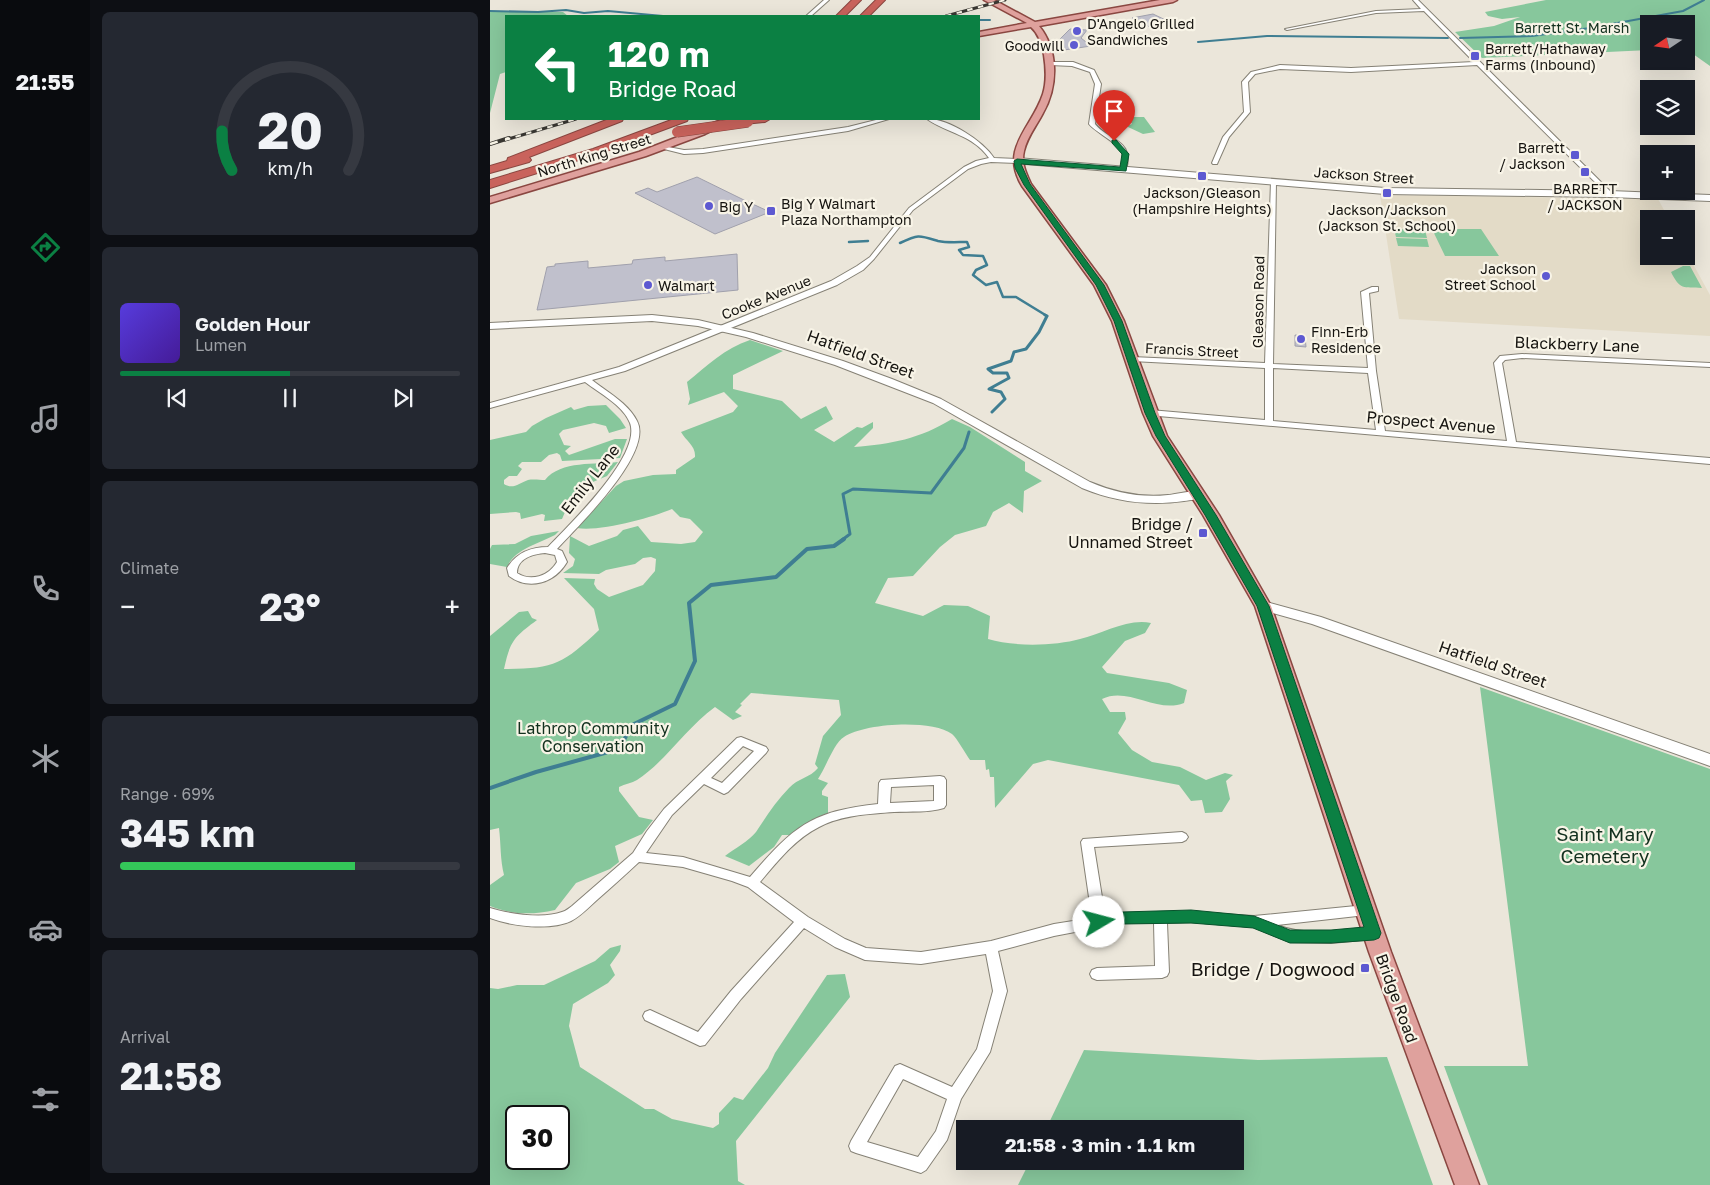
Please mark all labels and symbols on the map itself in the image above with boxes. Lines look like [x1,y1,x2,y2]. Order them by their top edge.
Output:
place label: D'Angelo Grilled Sandwiches [1087,15,1194,48]
north arrow [1640,15,1695,70]
park label: Barrett St. Marsh [1515,19,1629,36]
marker: D'Angelo Grilled Sandwiches [1071,25,1083,37]
place label: Goodwill [1005,37,1064,54]
marker: Goodwill [1068,39,1080,51]
place label: Barrett/Hathaway Farms (Inbound) [1485,40,1606,73]
marker: Barrett/Hathaway Farms (Inbound) [1469,50,1481,62]
pin [1093,90,1135,141]
street label: North King Street [535,130,653,180]
place label: Barrett / Jackson [1499,139,1565,172]
marker: Barrett / Jackson [1569,149,1581,161]
street label: Jackson Street [1313,163,1415,187]
marker: BARRETT / JACKSON [1579,166,1591,178]
marker: Jackson/Gleason (Hampshire Heights) [1196,170,1208,182]
place label: BARRETT / JACKSON [1547,180,1623,213]
place label: Jackson/Gleason (Hampshire Heights) [1132,184,1272,217]
marker: Jackson/Jackson (Jackson St. School) [1381,187,1393,199]
place label: Big Y Walmart Plaza Northampton [781,195,912,228]
place label: Big Y [719,198,753,215]
marker: Big Y [703,200,715,212]
place label: Jackson/Jackson (Jackson St. School) [1318,201,1456,234]
marker: Big Y Walmart Plaza Northampton [765,205,777,217]
street label: Gleason Road [1249,256,1267,348]
place label: Jackson Street School [1445,260,1536,293]
marker: Jackson Street School [1540,270,1552,282]
street label: Cooke Avenue [719,271,813,323]
place label: Walmart [658,277,715,294]
marker: Walmart [642,279,654,291]
place label: Finn-Erb Residence [1311,323,1381,356]
street label: Hatfield Street [804,325,918,383]
street label: Blackberry Lane [1514,332,1640,356]
marker: Finn-Erb Residence [1295,333,1307,345]
street label: Francis Street [1145,339,1239,361]
street label: Prospect Avenue [1366,406,1496,438]
street label: Emily Lane [556,440,624,518]
place label: Bridge / Unnamed Street [1068,514,1193,552]
marker: Bridge / Unnamed Street [1197,527,1209,539]
street label: Hatfield Street [1436,636,1550,692]
park label: Lathrop Community Conservation [517,718,669,756]
park label: Saint Mary Cemetery [1556,822,1654,867]
position arrow [1072,895,1124,947]
street label: Bridge Road [1372,951,1422,1045]
place label: Bridge / Dogwood [1191,957,1355,980]
marker: Bridge / Dogwood [1359,962,1371,974]
speed limit sign: 30 [505,1105,570,1170]

